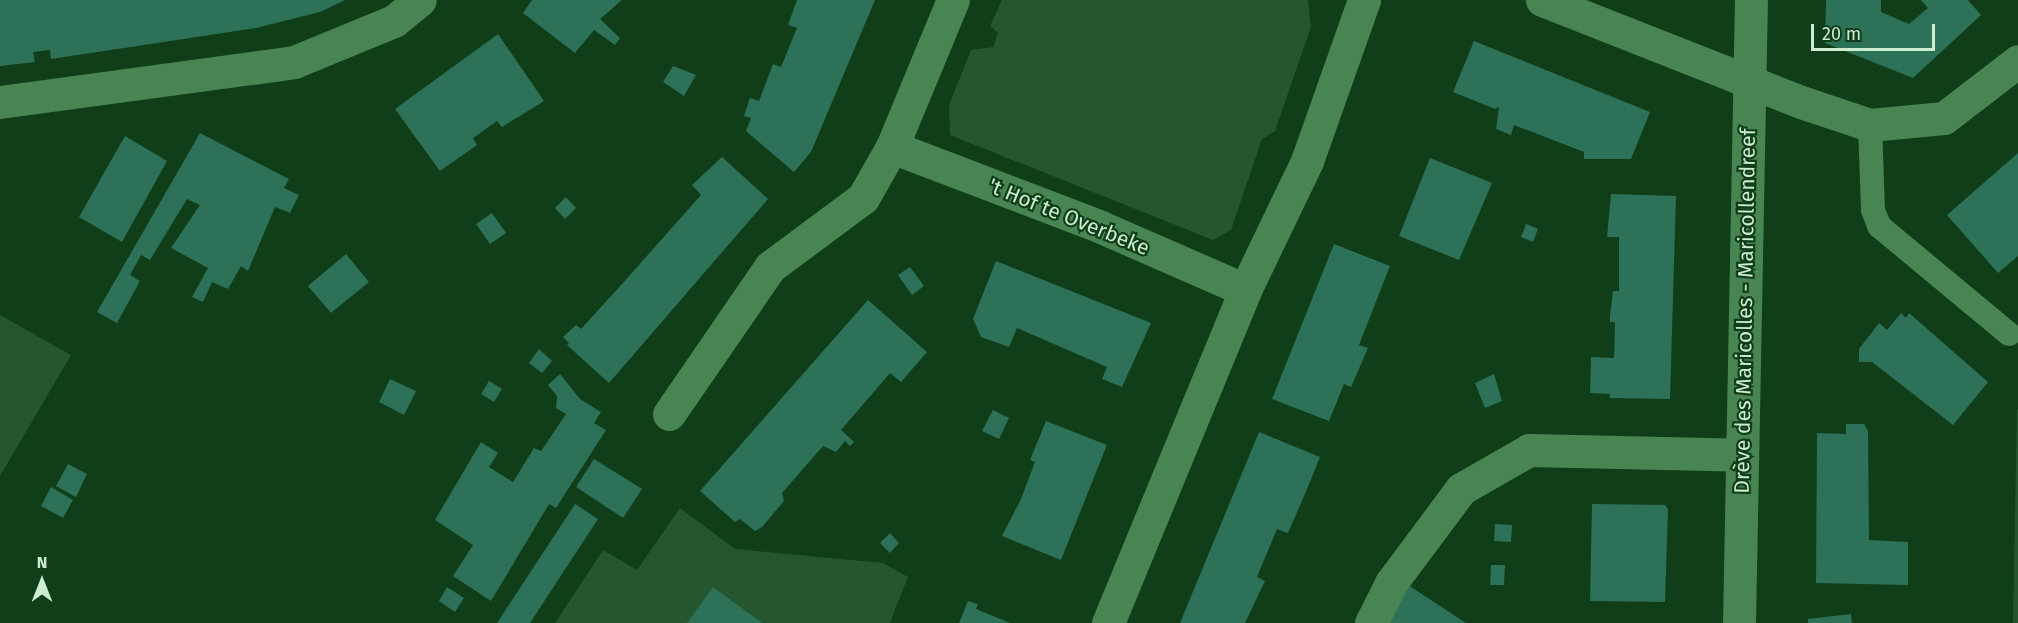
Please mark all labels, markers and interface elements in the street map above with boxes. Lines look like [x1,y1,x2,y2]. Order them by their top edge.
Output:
scale bar [1814,12,1938,50]
text: 20 m [1822,23,1861,45]
street label: Drève des Maricolles - Maricollendreef [1729,128,1761,494]
street label: 't Hof te Overbeke [985,173,1153,261]
north arrow [12,551,72,611]
text: N [37,553,47,572]

